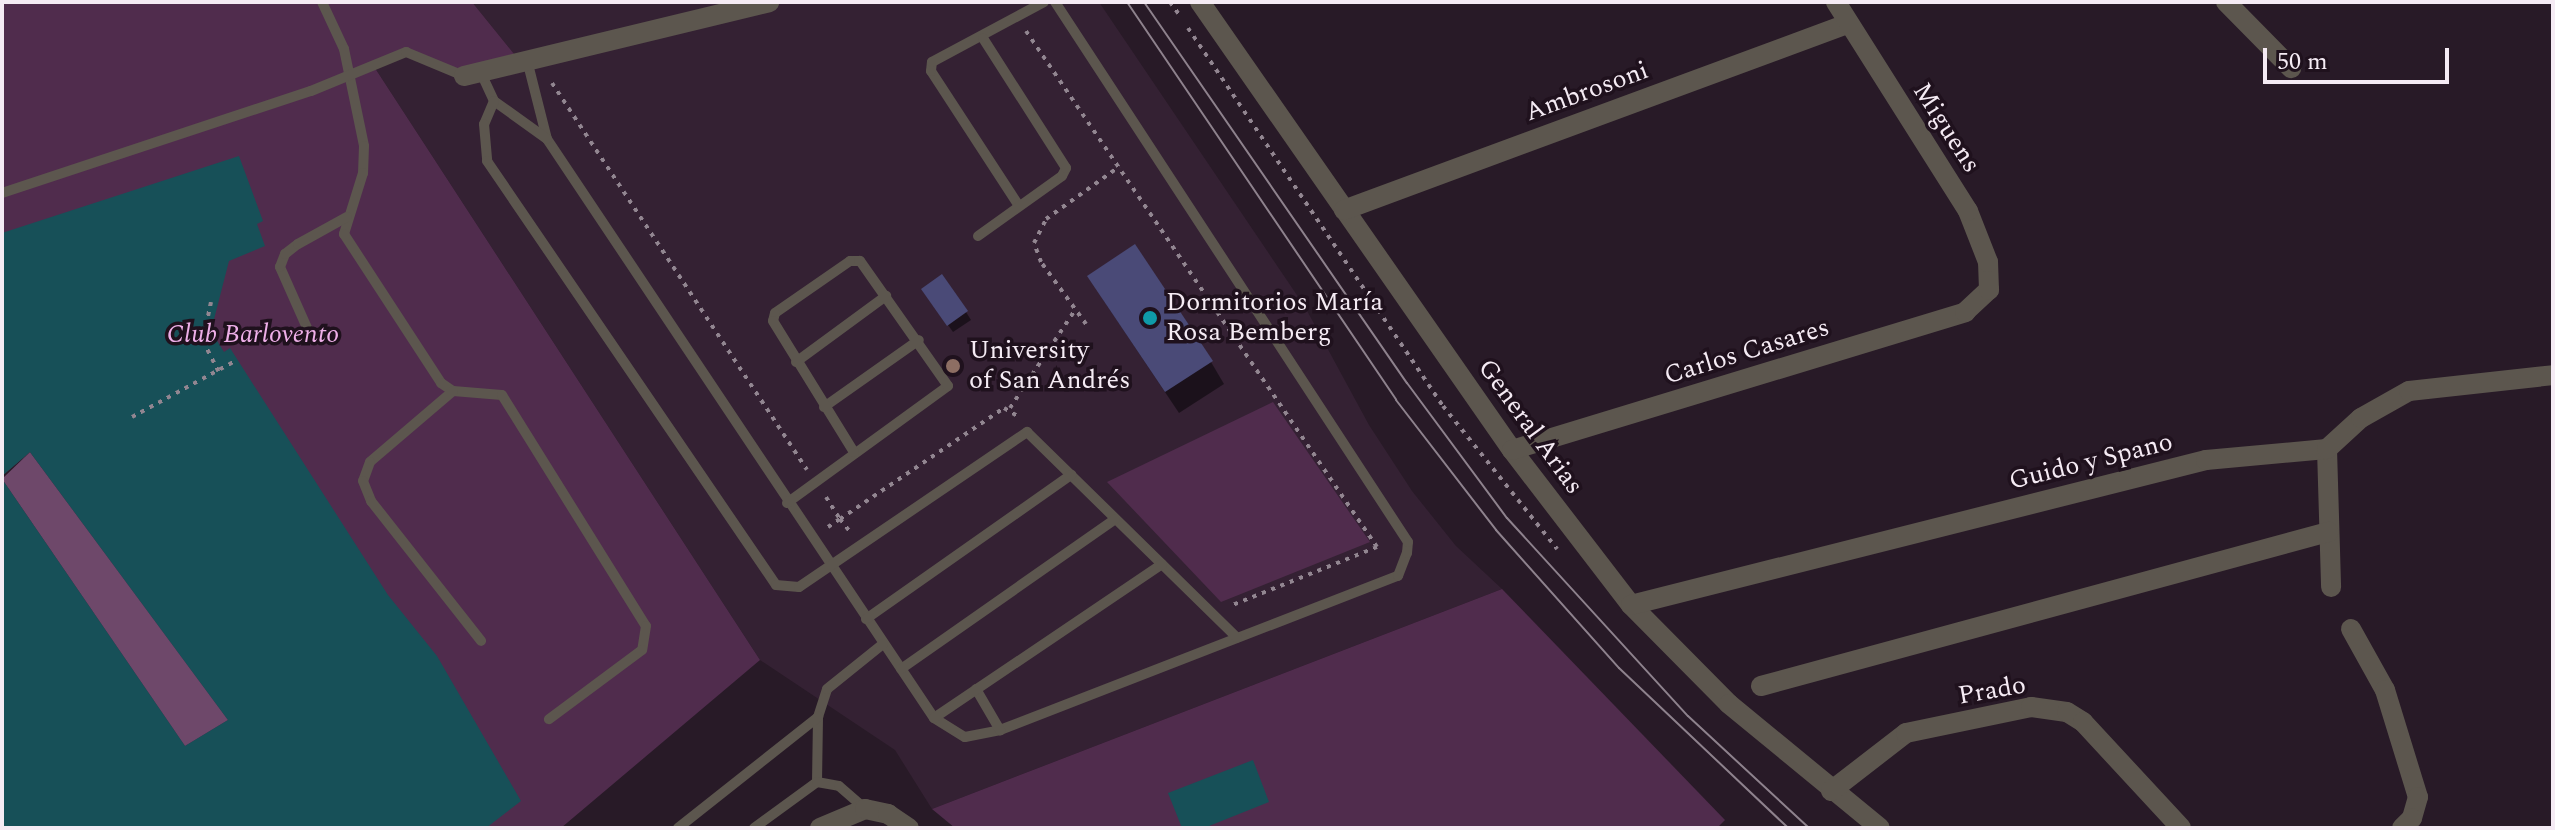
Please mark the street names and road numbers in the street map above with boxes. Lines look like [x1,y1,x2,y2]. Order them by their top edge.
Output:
street label: Ambrosoni [1521,55,1653,129]
street label: Miguens [1905,77,1987,179]
street label: Carlos Casares [1661,312,1833,392]
street label: General Arias [1471,353,1589,501]
street label: Guido y Spano [2006,427,2176,497]
street label: Prado [1956,670,2028,712]

